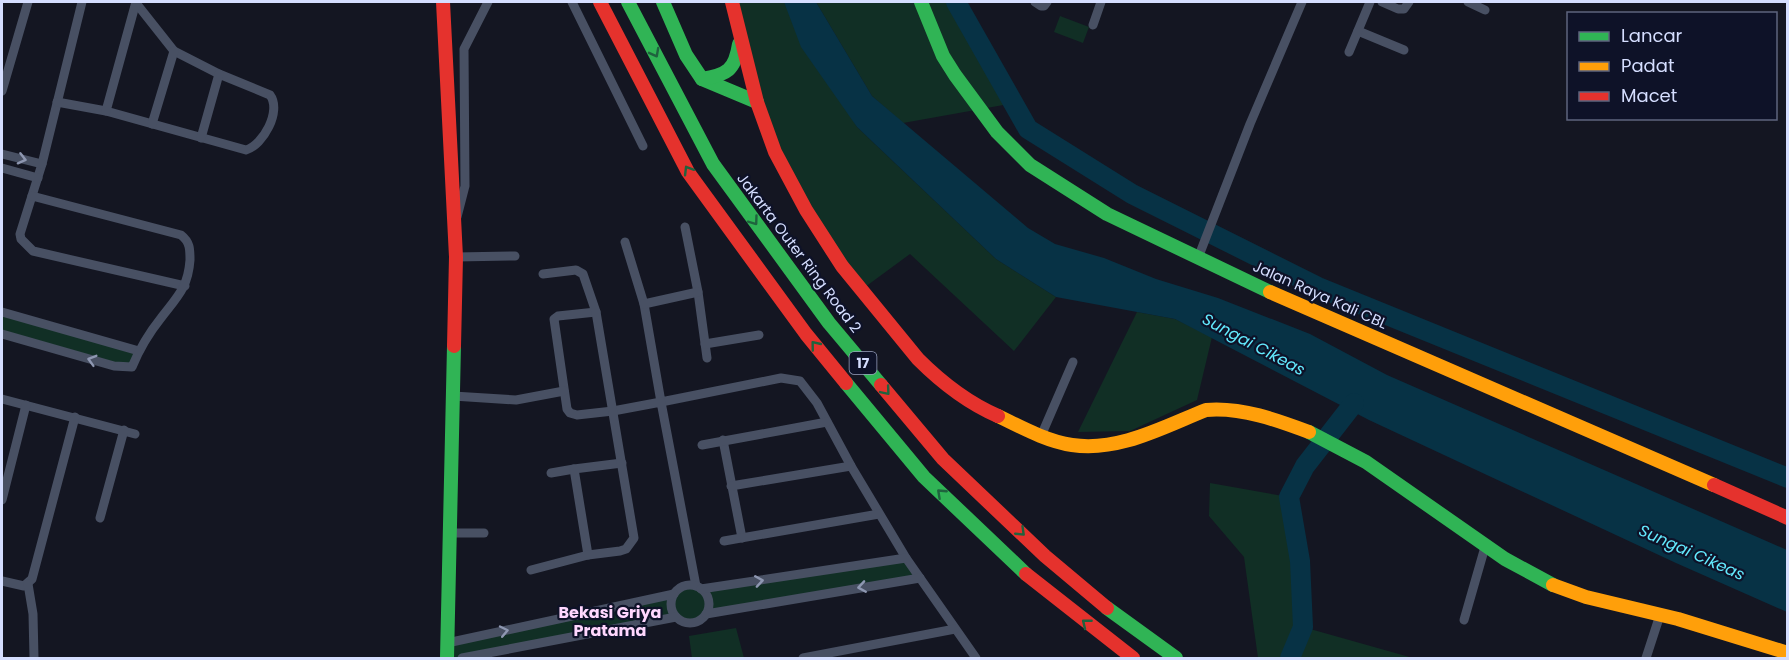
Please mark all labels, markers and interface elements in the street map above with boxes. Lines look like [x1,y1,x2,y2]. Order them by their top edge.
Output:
legend [1567,12,1777,120]
text: Lancar [1621,23,1683,48]
one-way arrow [648,47,659,58]
text: Padat [1621,53,1674,78]
text: Macet [1621,83,1677,108]
one-way arrow [17,151,27,164]
one-way arrow [684,166,695,176]
street label: Jakarta Outer Ring Road 2 [732,168,866,337]
one-way arrow [747,214,758,225]
street label: Jalan Raya Kali CBL [1250,255,1391,334]
water label: Sungai Cikeas [1198,308,1309,381]
one-way arrow [811,341,822,352]
road number: 17 [850,352,876,374]
one-way arrow [87,355,98,367]
one-way arrow [879,384,890,395]
one-way arrow [937,490,948,501]
water label: Sungai Cikeas [1635,519,1748,586]
one-way arrow [1014,525,1024,536]
one-way arrow [754,575,764,587]
one-way arrow [858,581,867,593]
district label: Bekasi Griya Pratama [559,601,661,642]
one-way arrow [1082,620,1093,631]
one-way arrow [499,625,509,638]

